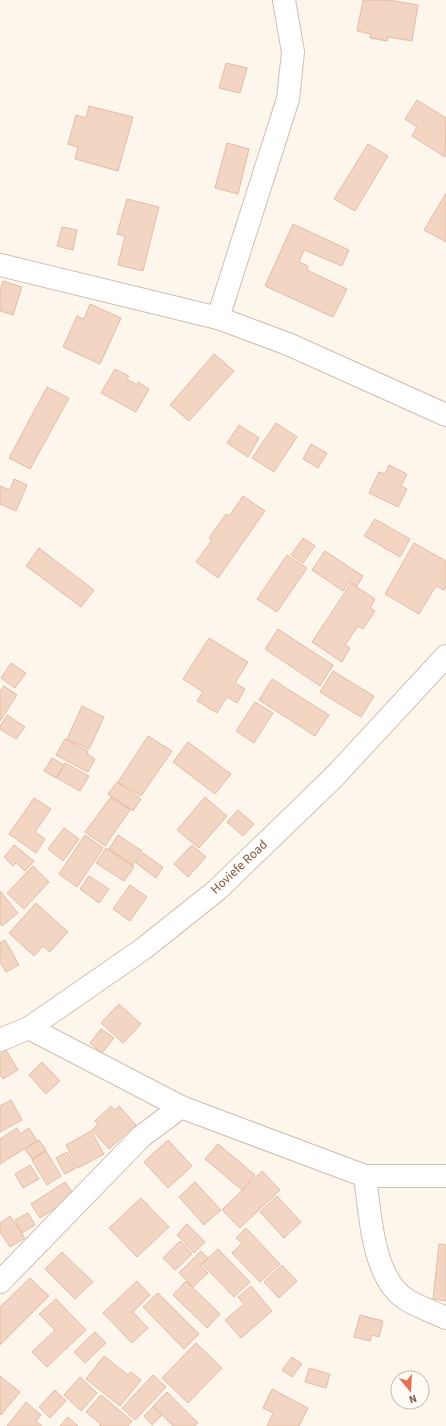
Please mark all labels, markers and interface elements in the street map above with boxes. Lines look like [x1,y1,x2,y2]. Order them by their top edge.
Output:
street label: Hoviefe Road [207,836,271,898]
north arrow [390,1370,430,1410]
text: N [407,1391,419,1407]

